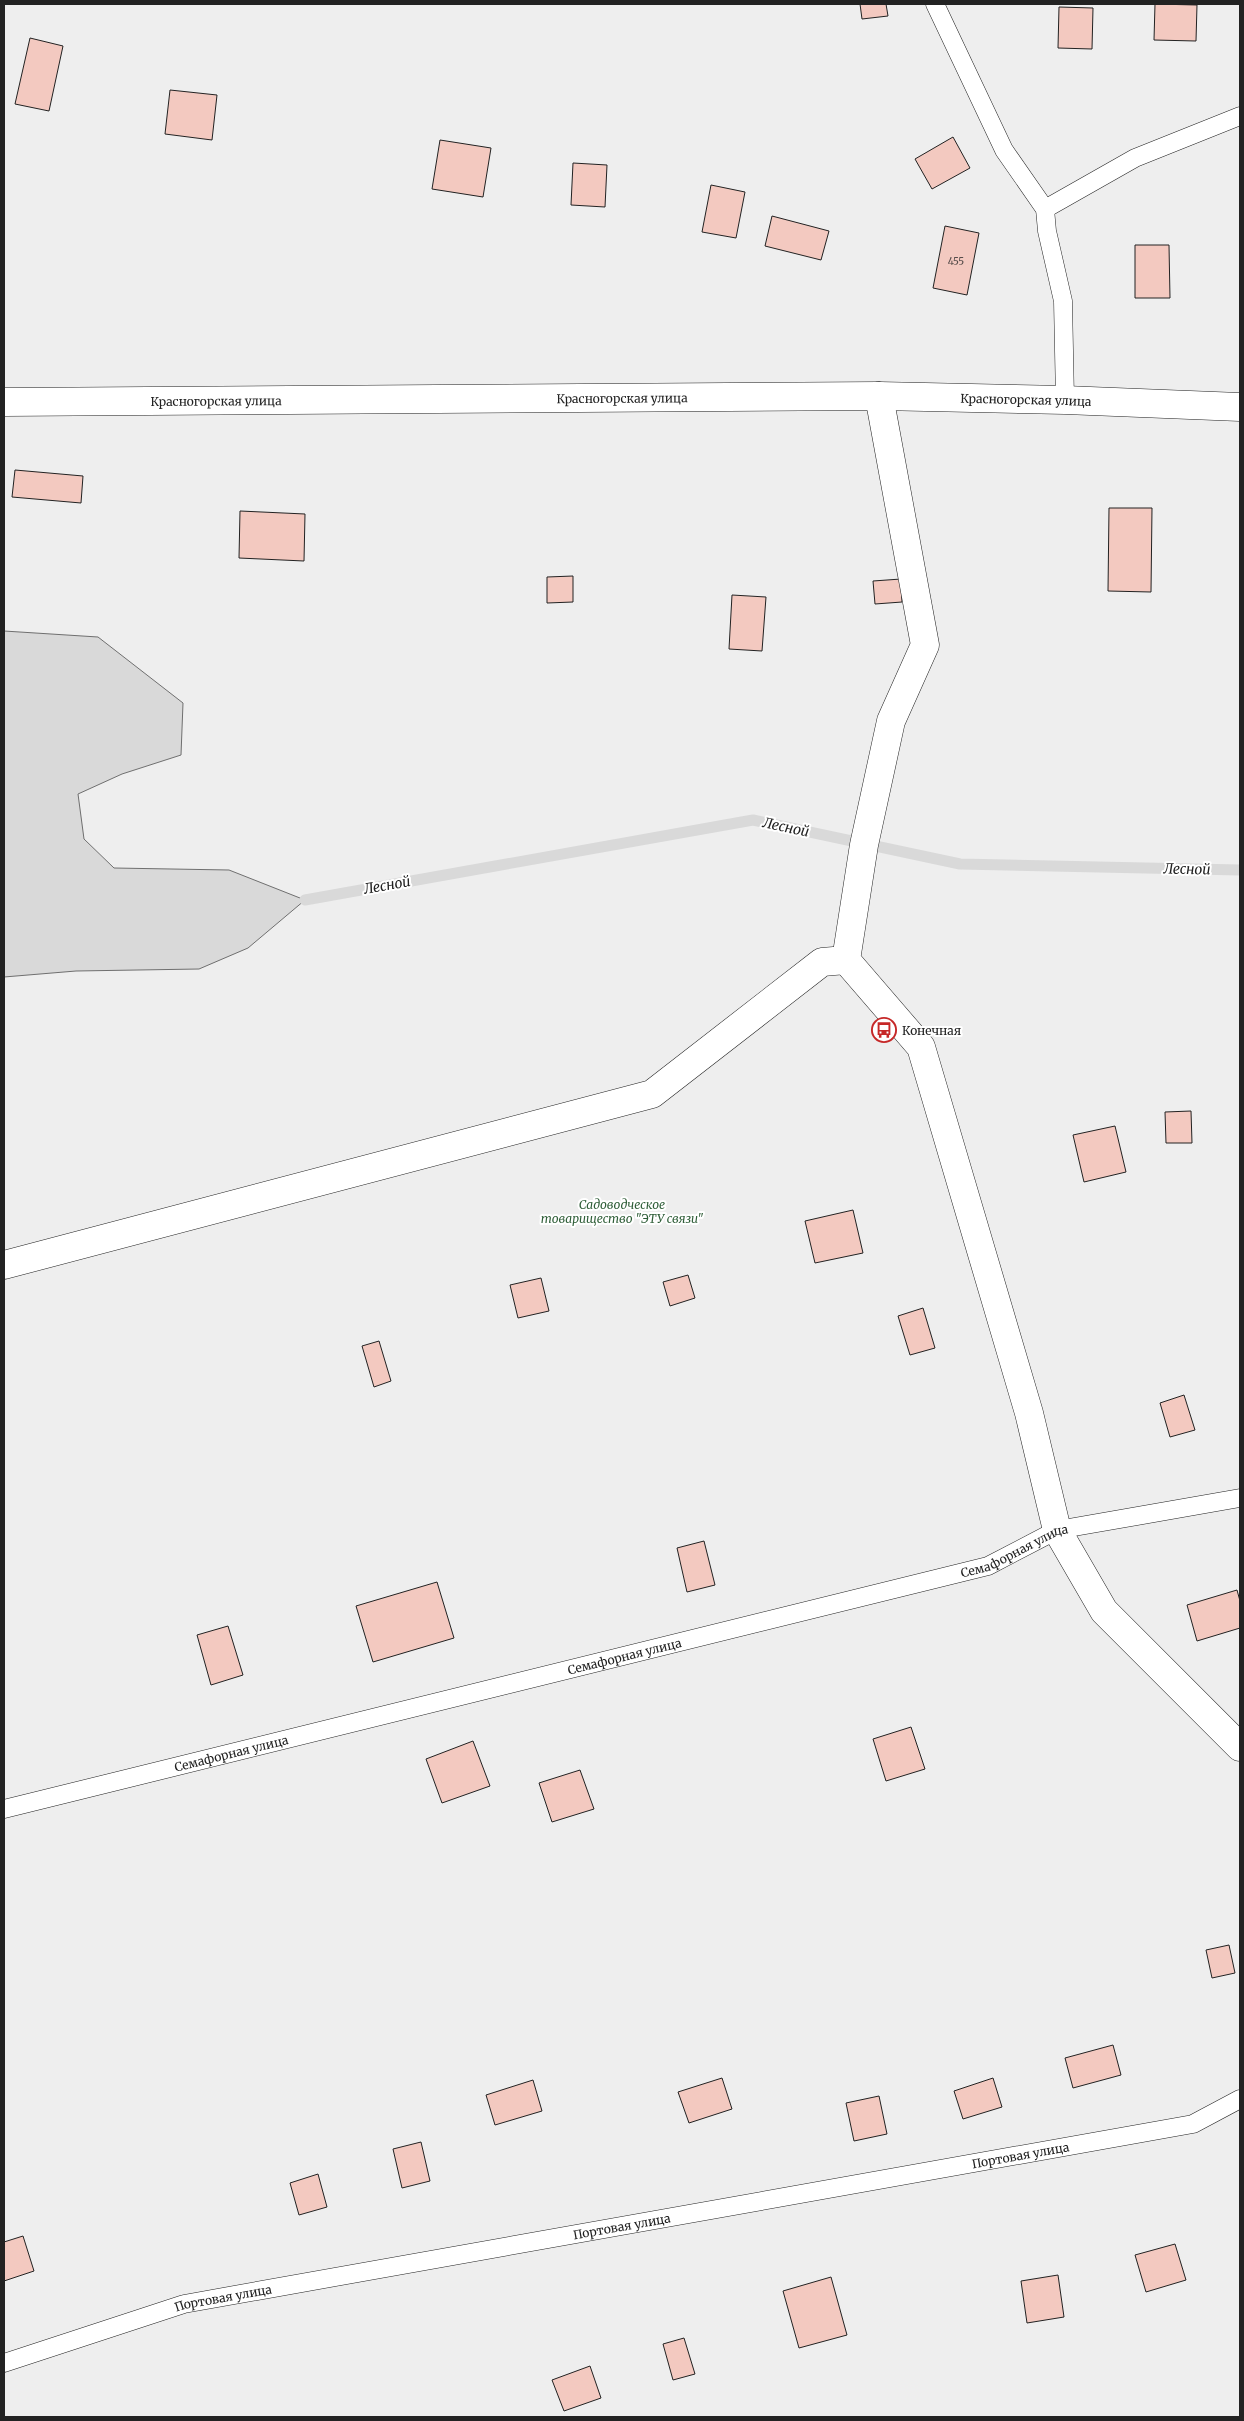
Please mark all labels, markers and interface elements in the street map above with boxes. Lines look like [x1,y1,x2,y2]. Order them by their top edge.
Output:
house number: 455 [948,255,964,268]
street label: Красногорская улица [556,390,688,406]
street label: Красногорская улица [960,390,1092,409]
street label: Красногорская улица [150,393,282,408]
water label: Лесной [760,813,811,841]
water label: Лесной [1162,860,1211,878]
water label: Лесной [361,872,412,898]
bus stop icon: Конечная [871,1017,897,1043]
place label: Конечная [902,1023,961,1038]
park label: Садоводческое товарищество "ЭТУ связи" [541,1197,703,1226]
street label: Семафорная улица [959,1521,1070,1580]
street label: Семафорная улица [566,1634,683,1677]
street label: Семафорная улица [173,1731,290,1774]
street label: Портовая улица [971,2139,1071,2171]
street label: Портовая улица [572,2210,672,2242]
street label: Портовая улица [172,2281,273,2314]

